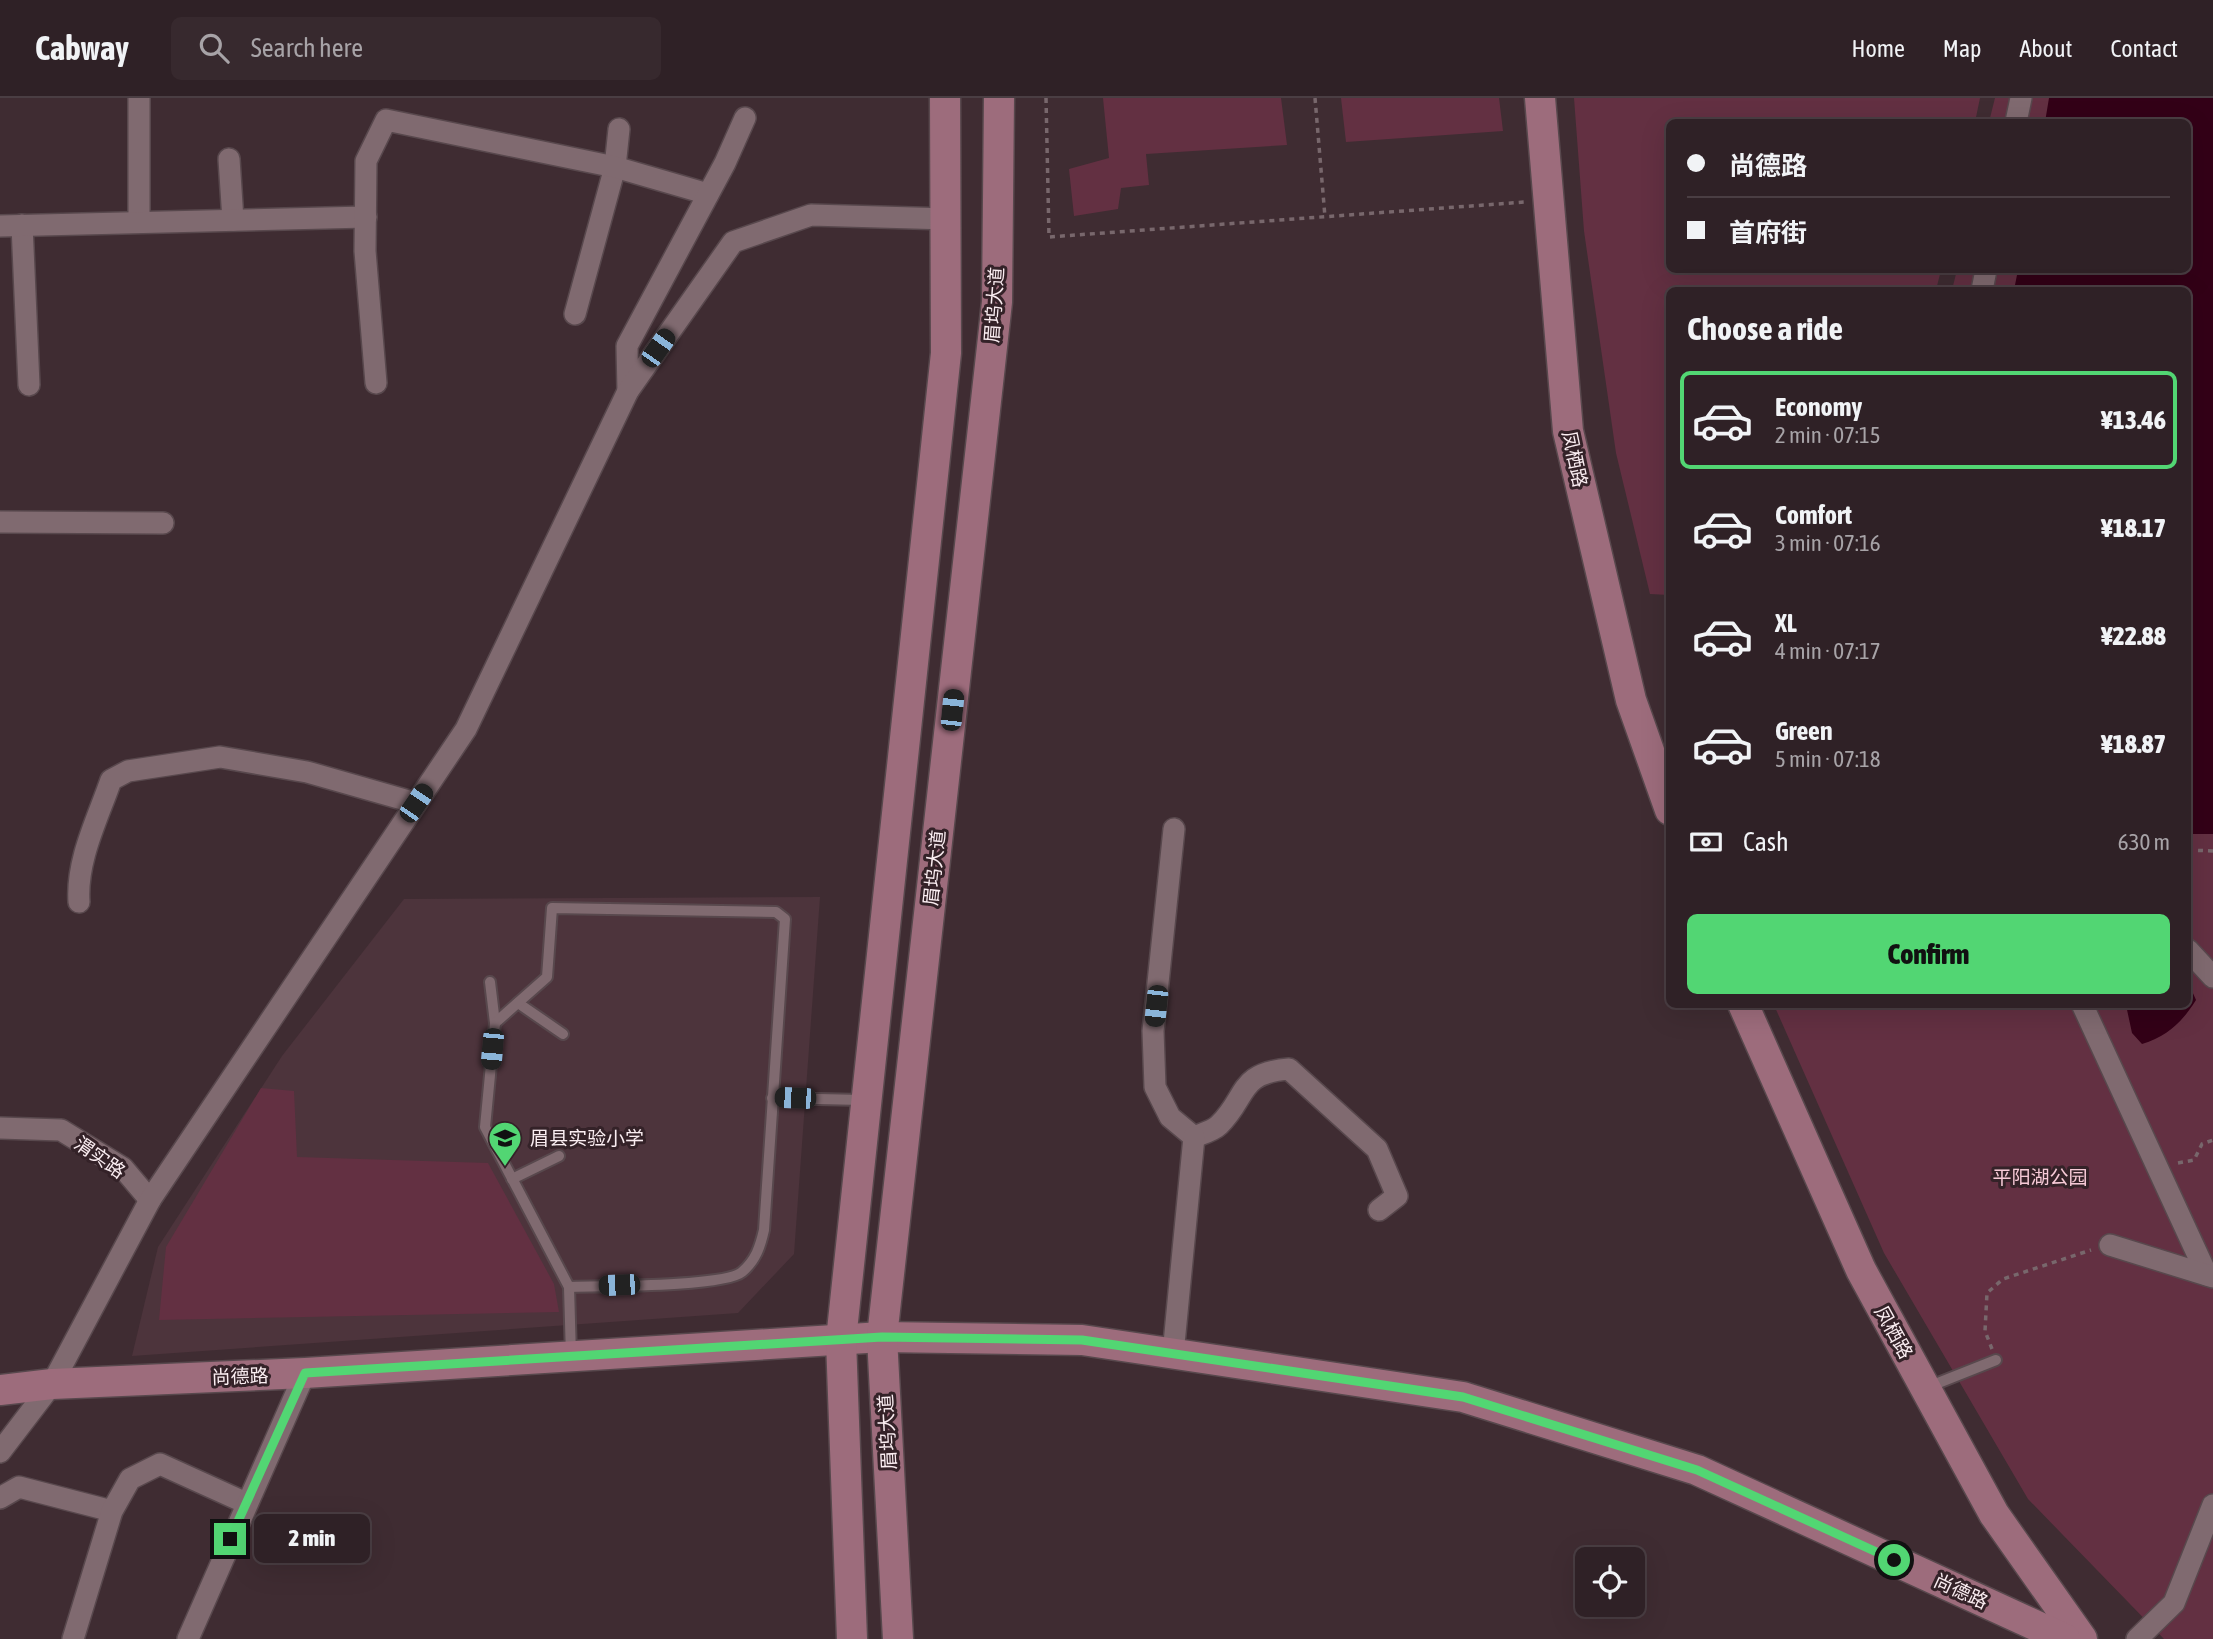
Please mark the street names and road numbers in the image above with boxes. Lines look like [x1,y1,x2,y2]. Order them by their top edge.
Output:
street label: 眉坞大道 [980,266,1008,344]
street label: 凤栖路 [1558,429,1592,489]
street label: 眉坞大道 [919,829,949,907]
street label: 渭实路 [70,1132,130,1182]
street label: 凤栖路 [1871,1302,1917,1362]
street label: 尚德路 [211,1364,269,1388]
street label: 眉坞大道 [874,1393,900,1471]
street label: 尚德路 [1931,1569,1991,1613]

